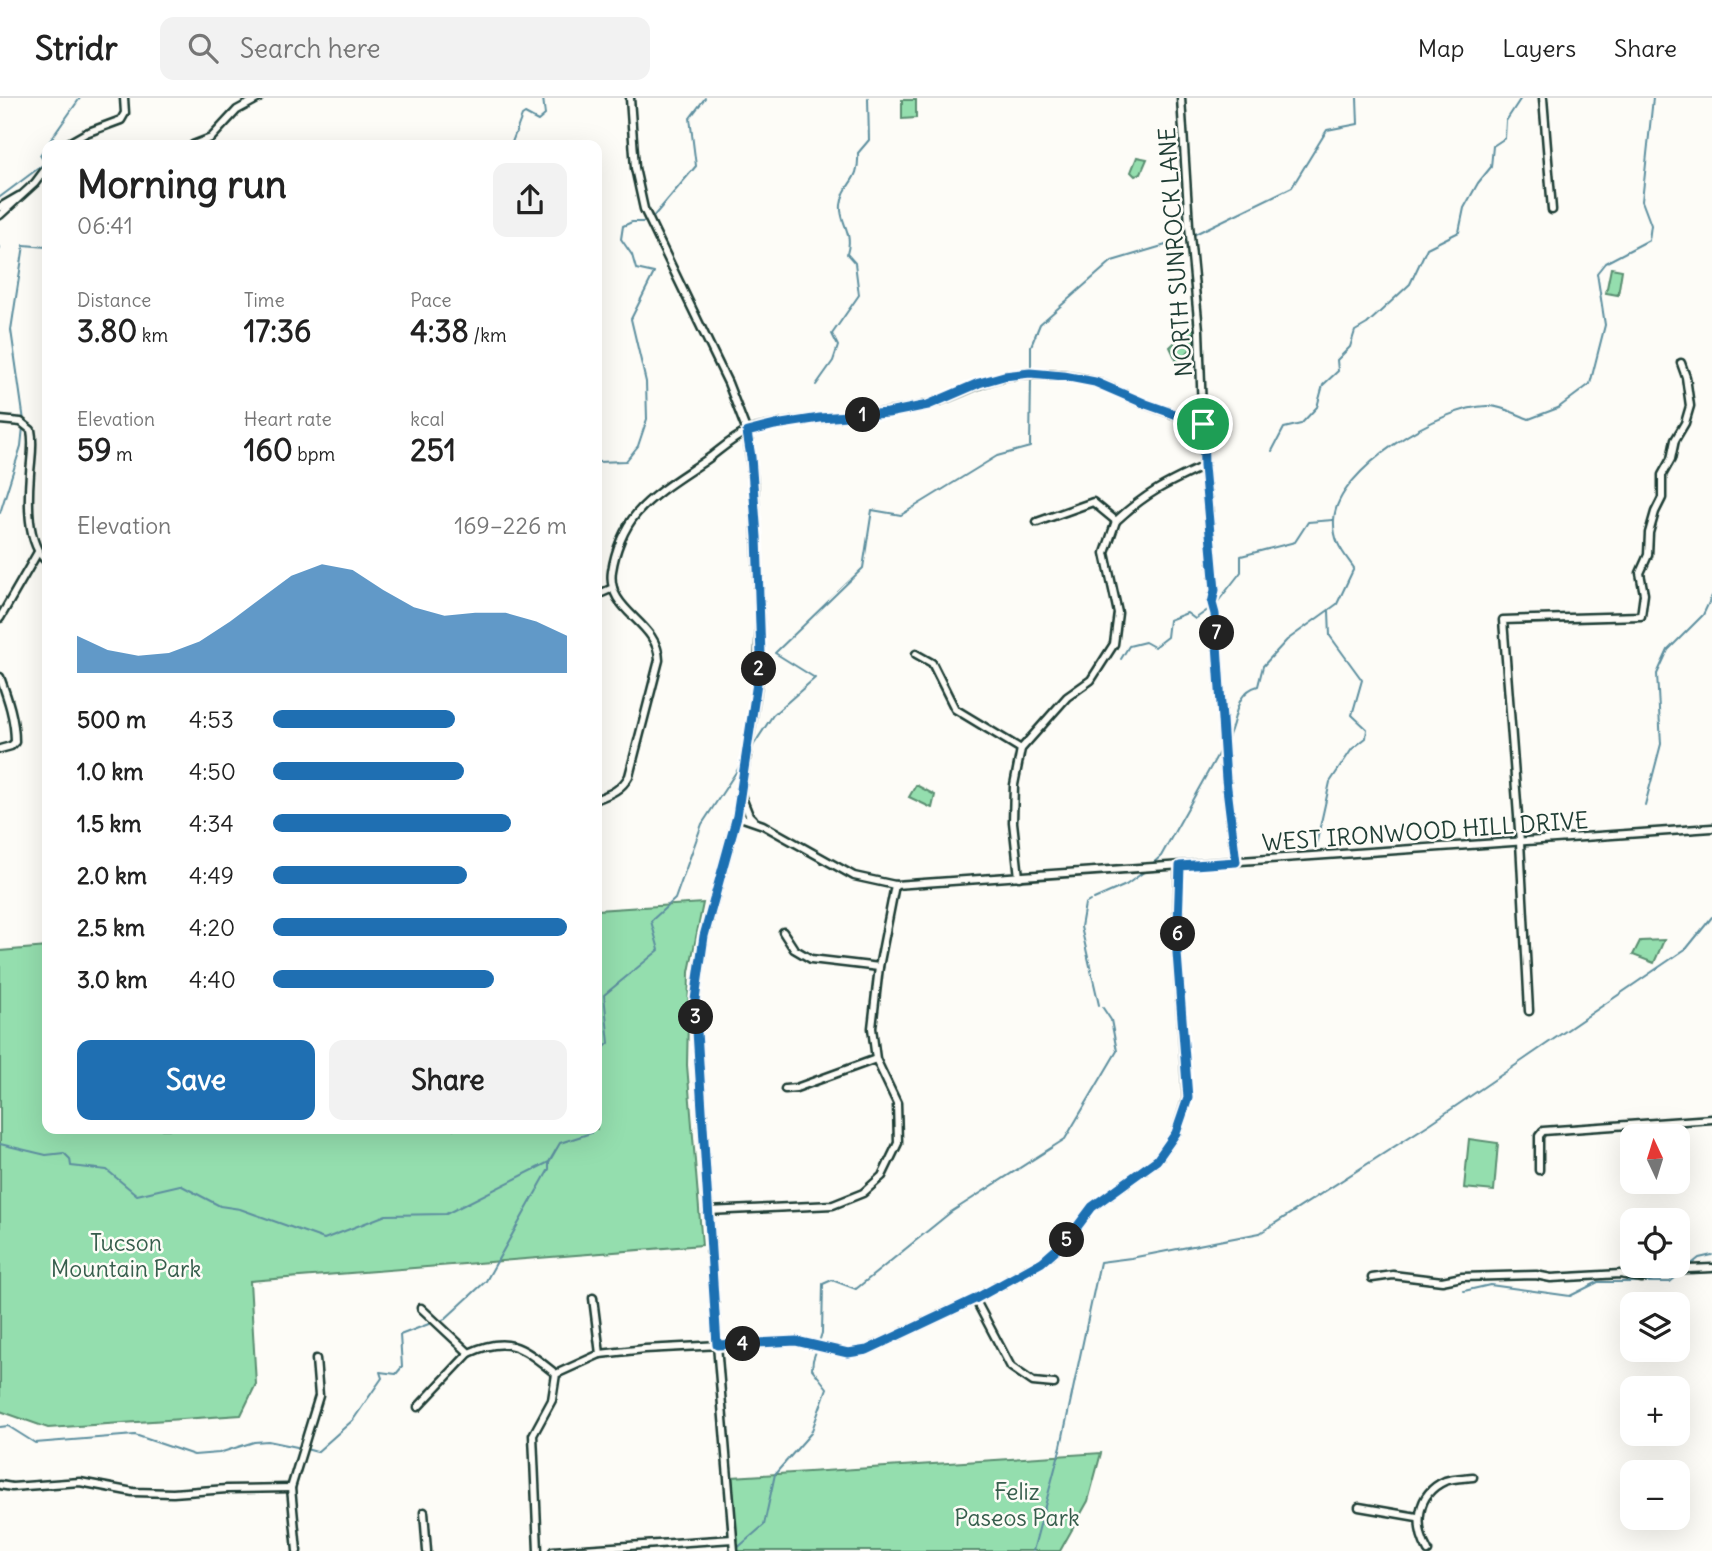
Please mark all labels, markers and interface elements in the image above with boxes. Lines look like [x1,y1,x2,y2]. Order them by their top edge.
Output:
search box [160,17,650,80]
text: Stridr [35,27,118,69]
icon: search [184,29,222,67]
text: Search here [240,32,381,65]
text: Map [1418,33,1464,63]
text: Layers [1502,33,1576,63]
text: Share [1614,33,1677,63]
street label: NORTH SUNROCK LANE [1152,126,1198,378]
text: Morning run [77,161,287,208]
button: share [493,163,567,237]
text: 06:41 [77,211,133,240]
text: Distance [77,288,151,312]
text: Time [244,288,285,312]
text: Pace [410,288,452,312]
text: 3.80 [77,312,137,350]
text: 17:36 [244,312,311,350]
text: 4:38 [410,312,469,350]
text: km [137,323,168,347]
text: /km [469,323,507,347]
pin [1173,394,1233,454]
pin: 1 [846,398,880,432]
text: 1 [859,402,866,426]
icon: arrive [1184,405,1222,443]
text: Elevation [77,407,155,431]
text: Heart rate [244,407,332,431]
text: kcal [410,407,445,431]
text: 59 [77,431,112,469]
text: 160 [244,431,293,469]
text: 251 [410,431,456,469]
text: m [112,442,133,466]
text: bpm [293,442,335,466]
text: Elevation [77,511,171,540]
text: 169–226 m [454,511,567,540]
pin: 7 [1200,616,1234,650]
text: 7 [1212,620,1221,644]
pin: 2 [742,652,776,686]
text: 2 [753,656,764,680]
text: 500 m [77,705,146,734]
text: 4:53 [189,705,234,734]
text: 1.0 km [77,757,143,786]
text: 4:50 [189,757,236,786]
street label: WEST IRONWOOD HILL DRIVE [1261,805,1589,857]
text: 1.5 km [77,809,142,838]
text: 4:34 [189,809,234,838]
text: 2.0 km [77,861,147,890]
text: 4:49 [189,861,234,890]
text: 2.5 km [77,913,145,942]
text: 4:20 [189,913,235,942]
pin: 6 [1160,916,1196,952]
text: 6 [1172,921,1183,945]
text: 3.0 km [77,965,147,994]
text: 4:40 [189,965,236,994]
pin: 3 [678,1000,714,1034]
text: 3 [690,1004,701,1028]
button: Save [77,1040,315,1120]
button: Share [329,1040,567,1120]
north arrow [1620,1124,1690,1194]
map controls [1620,1124,1690,1530]
button: locate [1620,1208,1690,1278]
pin: 5 [1050,1222,1084,1258]
text: 5 [1061,1227,1072,1251]
park label: Tucson Mountain Park [51,1228,201,1283]
button: layers [1620,1292,1690,1362]
pin: 4 [726,1326,760,1362]
text: 4 [737,1331,748,1355]
button: + [1620,1376,1690,1446]
button: − [1620,1460,1690,1530]
park label: Feliz Paseos Park [954,1477,1080,1532]

